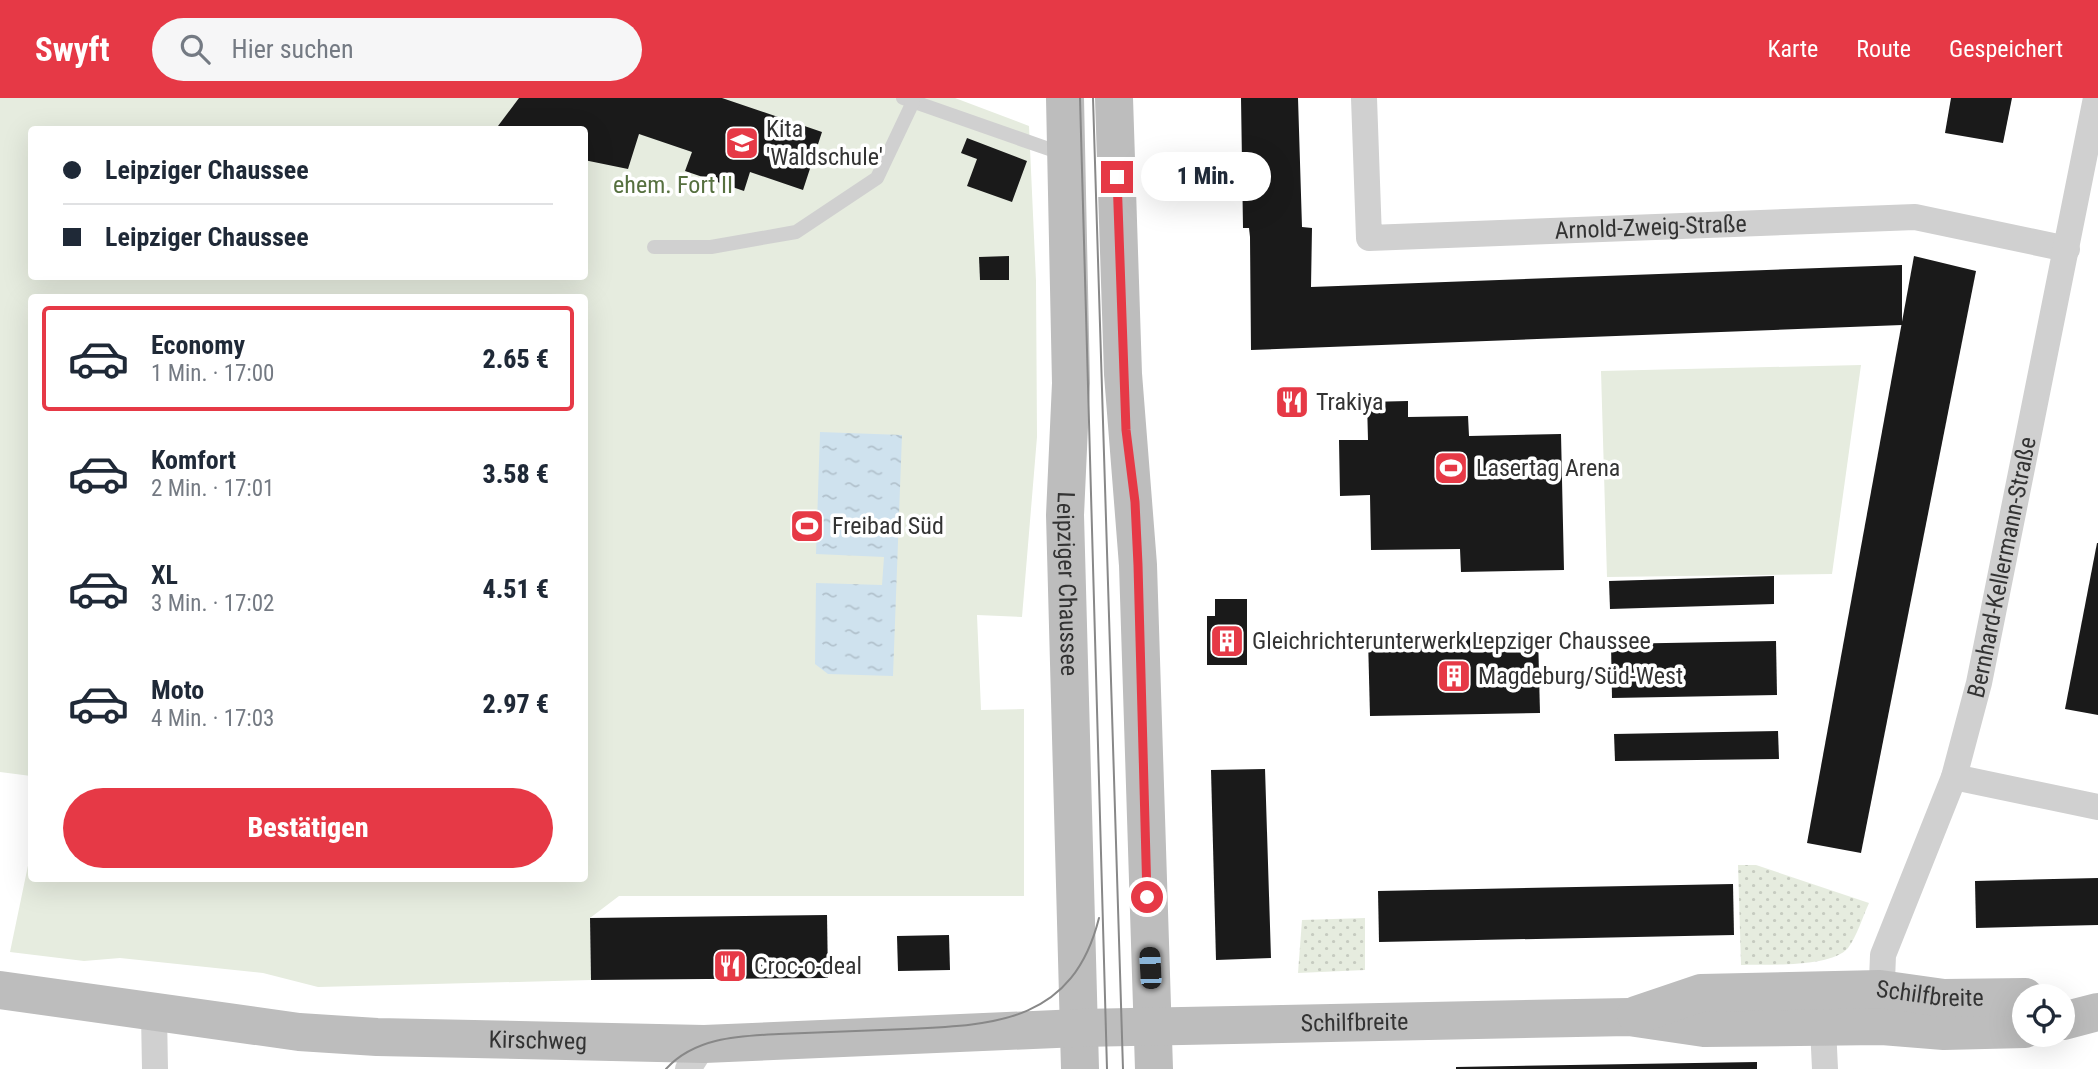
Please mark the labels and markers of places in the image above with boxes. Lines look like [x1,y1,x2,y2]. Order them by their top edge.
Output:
place label: Kita 'Waldschule' [766,115,883,171]
school or university icon: Kita 'Waldschule' [723,124,761,162]
restaurant icon: Trakiya [1273,383,1311,421]
place label: Trakiya [1316,388,1384,416]
sports icon: Lasertag Arena [1432,449,1470,487]
place label: Lasertag Arena [1476,454,1620,482]
sports icon: Freibad Süd [788,507,826,545]
place label: Freibad Süd [832,512,944,540]
building icon: Gleichrichterunterwerk Lepziger Chaussee [1208,622,1246,660]
place label: Gleichrichterunterwerk Lepziger Chaussee [1252,627,1651,655]
building icon: Magdeburg/Süd-West [1435,657,1473,695]
place label: Magdeburg/Süd-West [1478,662,1683,690]
restaurant icon: Croc-o-deal [711,947,749,985]
place label: Croc-o-deal [754,952,862,980]

